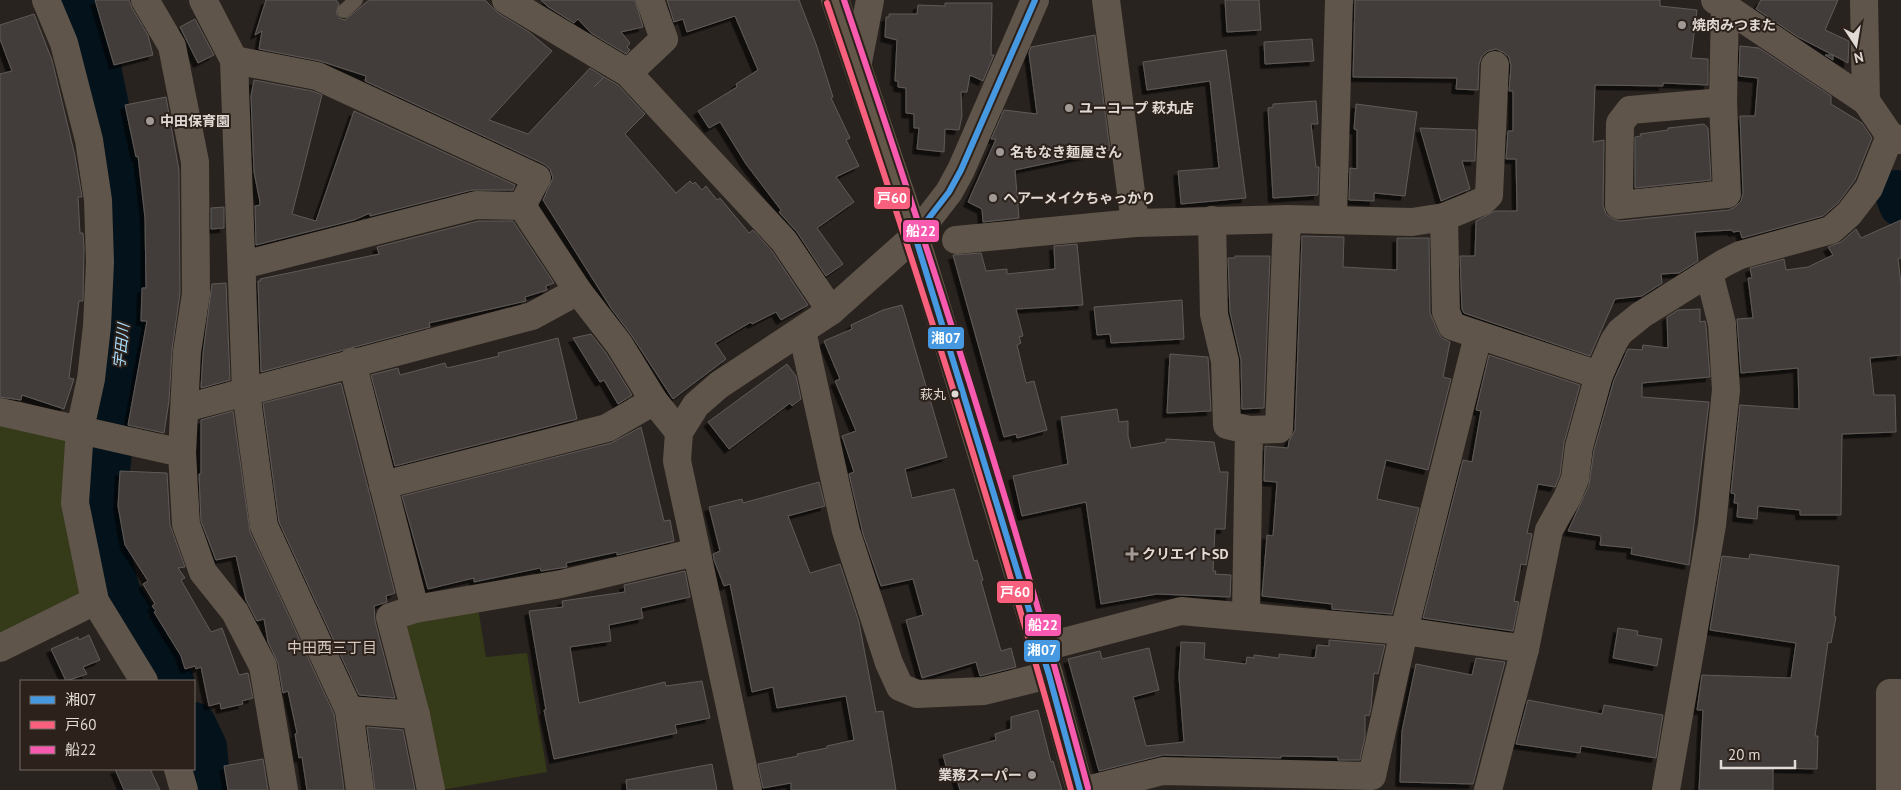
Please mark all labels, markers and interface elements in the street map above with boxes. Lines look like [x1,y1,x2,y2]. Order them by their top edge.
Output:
place label: 焼肉みつまた [1692,16,1776,34]
marker: 焼肉みつまた [1676,19,1688,31]
north arrow [1831,20,1881,70]
text: N [1852,48,1865,67]
place label: ユーコープ 萩丸店 [1079,99,1194,117]
marker: ユーコープ 萩丸店 [1063,102,1075,114]
place label: 中田保育園 [160,112,230,130]
marker: 中田保育園 [144,115,156,127]
place label: 名もなき麺屋さん [1010,143,1122,161]
marker: 名もなき麺屋さん [994,146,1006,158]
line badge: 戸60 [873,186,911,210]
text: 戸60 [877,189,907,207]
place label: ヘアーメイクちゃっかり [1003,189,1155,207]
marker: ヘアーメイクちゃっかり [987,192,999,204]
line badge: 船22 [902,219,940,243]
text: 船22 [906,222,936,240]
water label: 宇田川 [109,321,133,369]
line badge: 湘07 [927,326,965,350]
text: 湘07 [931,329,961,347]
place label: 萩丸 [920,386,946,403]
marker: 萩丸 [950,389,960,399]
place label: クリエイトSD [1142,545,1228,563]
marker: クリエイトSD [1126,548,1138,560]
line badge: 戸60 [996,580,1034,604]
text: 戸60 [1000,583,1030,601]
line badge: 船22 [1024,613,1062,637]
text: 船22 [1028,616,1058,634]
district label: 中田西三丁目 [287,638,377,657]
line badge: 湘07 [1023,639,1061,663]
text: 湘07 [1027,641,1057,659]
legend [20,680,195,770]
text: 湘07 [65,690,96,709]
text: 戸60 [65,715,96,734]
scale bar [1721,738,1795,770]
text: 船22 [65,740,96,759]
text: 20 m [1728,745,1761,764]
place label: 業務スーパー [938,766,1022,784]
marker: 業務スーパー [1026,769,1038,781]

